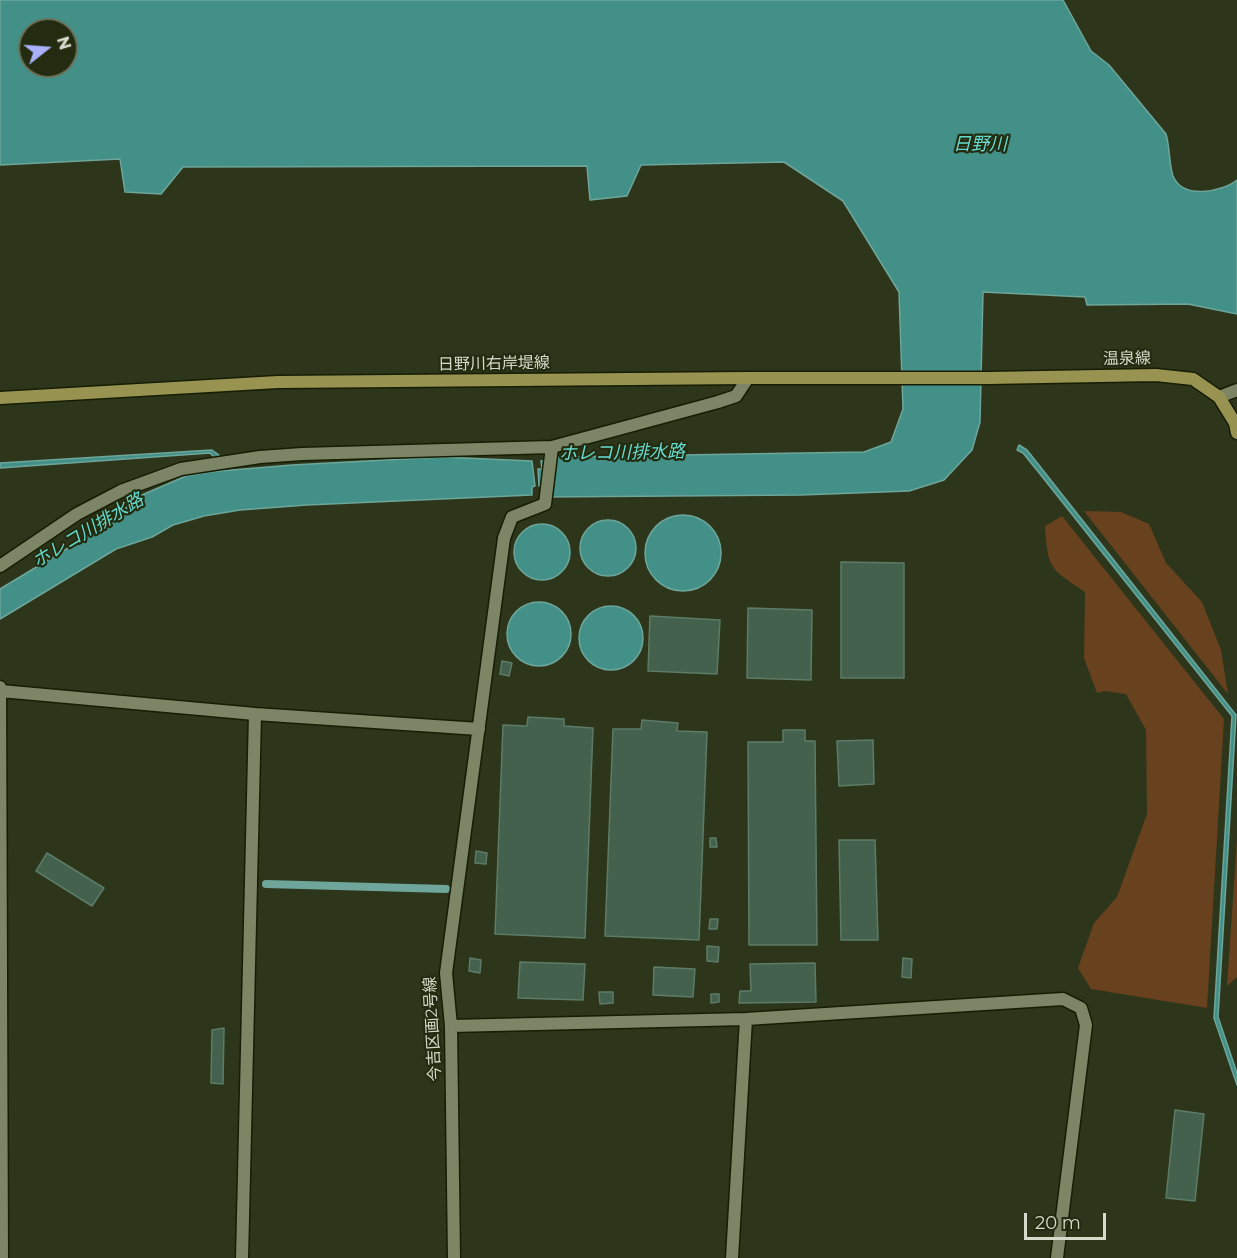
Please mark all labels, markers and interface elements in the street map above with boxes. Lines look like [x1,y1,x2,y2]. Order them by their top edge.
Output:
north arrow [18,18,78,78]
text: N [53,34,75,52]
water label: 日野川 [953,134,1007,156]
street label: 温泉線 [1103,349,1151,369]
street label: 日野川右岸堤線 [438,353,550,375]
water label: ホレコ川排水路 [559,441,685,465]
water label: ホレコ川排水路 [28,489,148,573]
street label: 今吉区画2号線 [421,976,445,1082]
scale bar [1027,1201,1110,1239]
text: 20 m [1035,1212,1081,1234]

